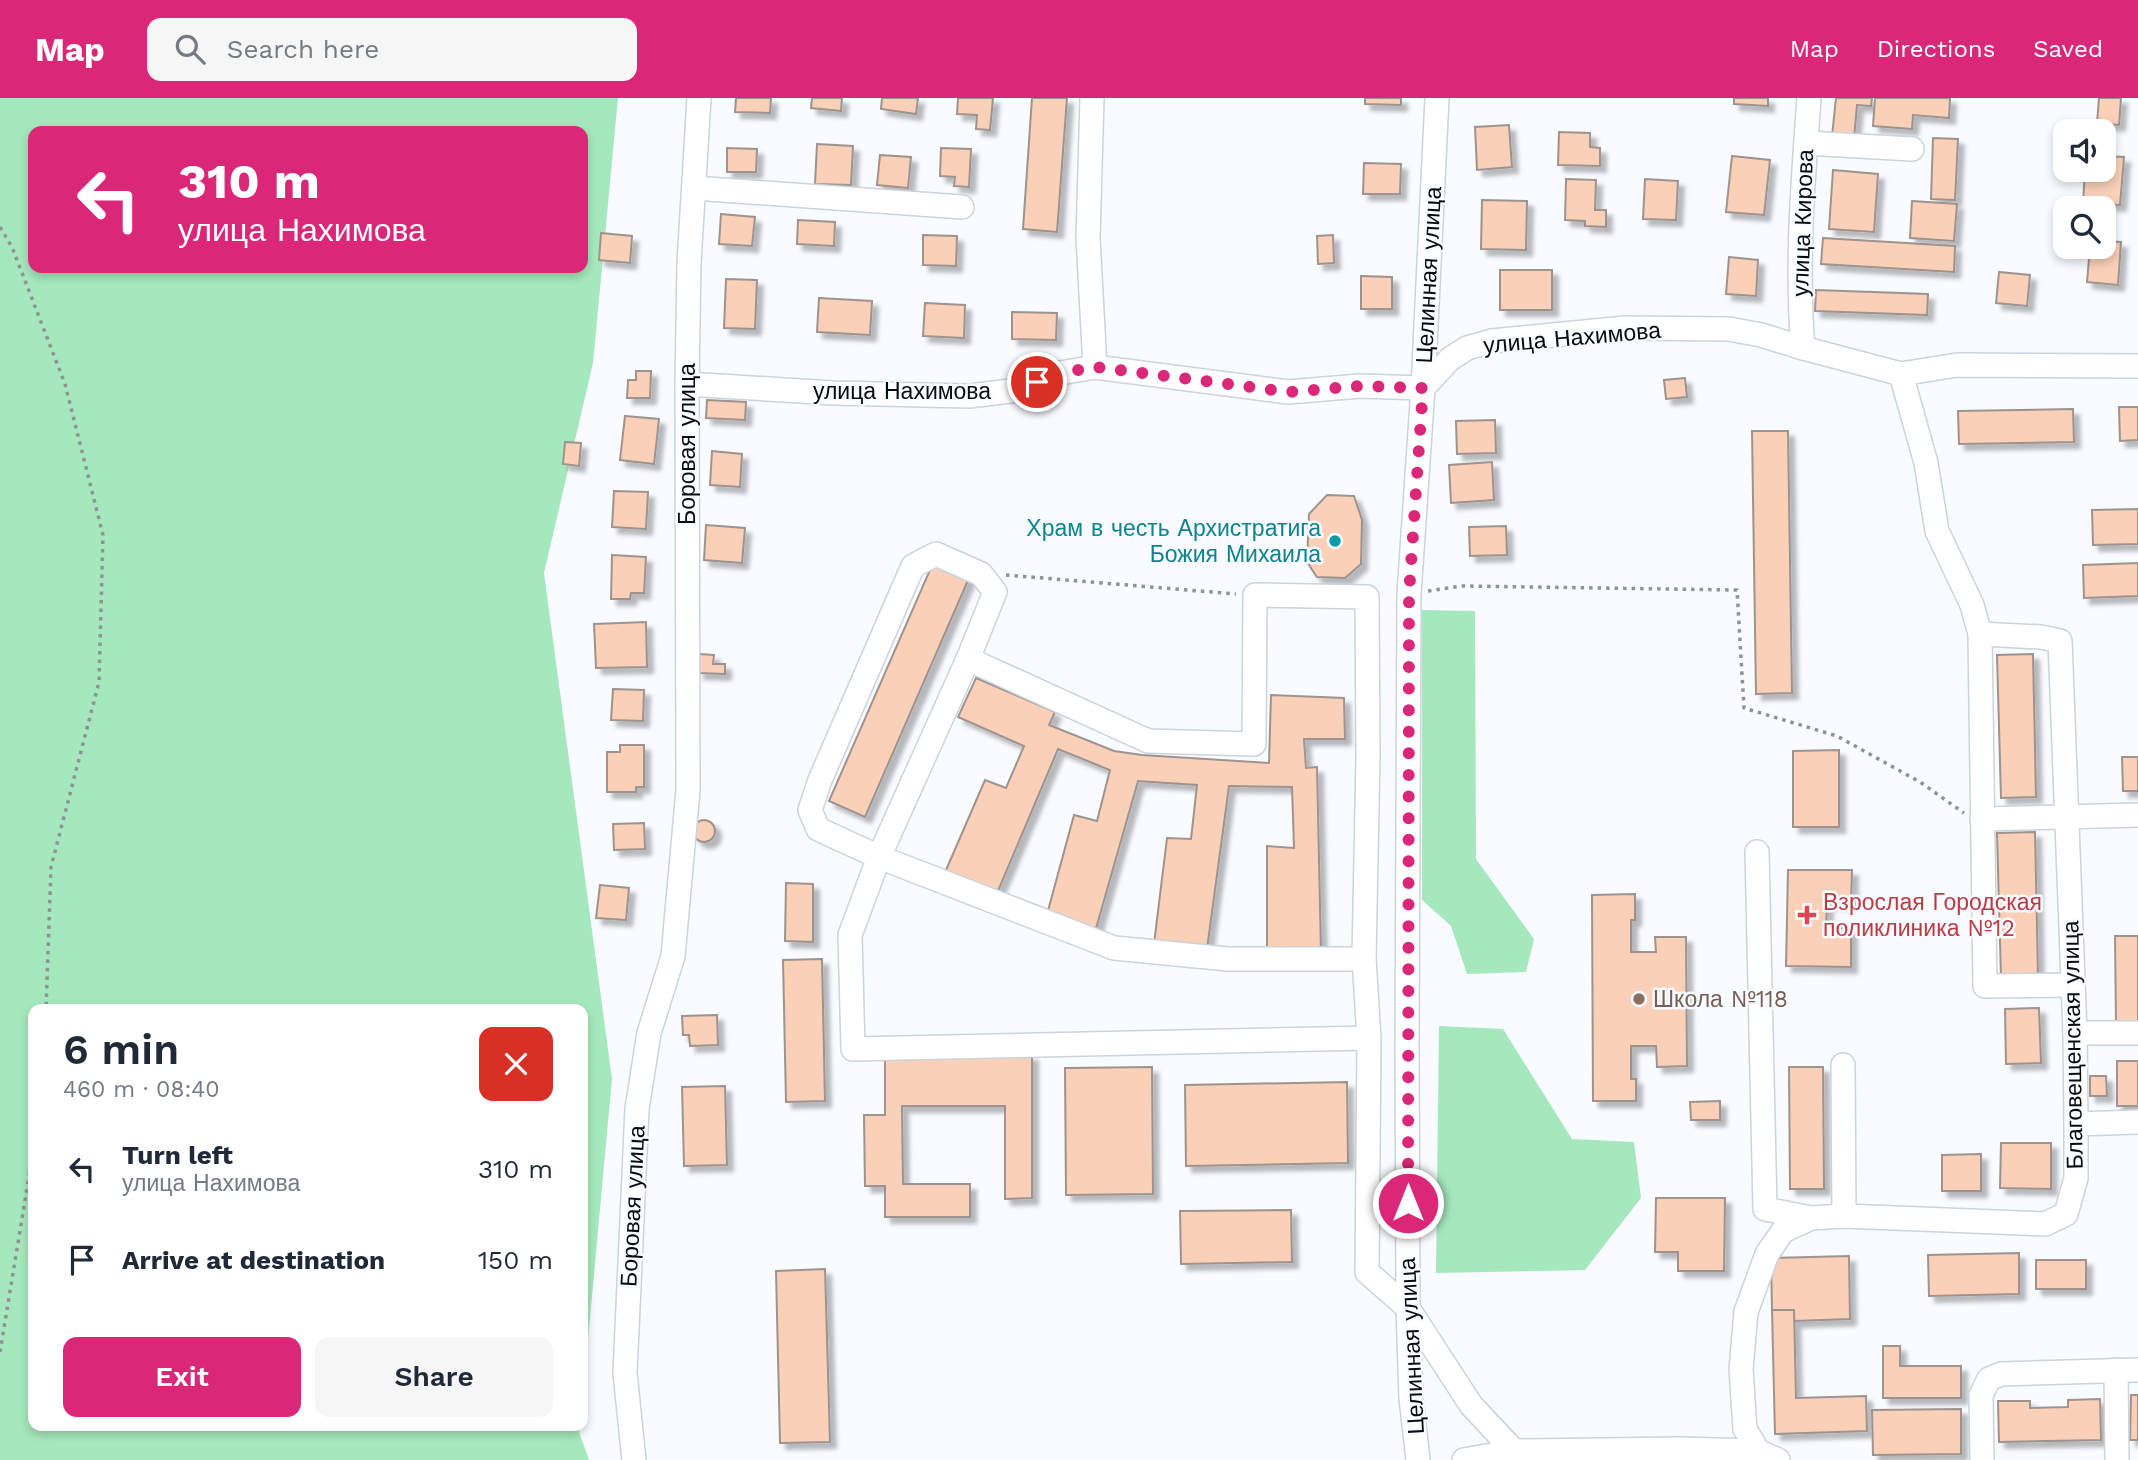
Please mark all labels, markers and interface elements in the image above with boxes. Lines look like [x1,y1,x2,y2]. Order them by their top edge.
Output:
search box [147,18,637,81]
text: Map [35,30,105,69]
icon: search [171,30,209,68]
text: Search here [227,34,379,64]
text: Map [1790,35,1839,63]
text: Directions [1877,35,1995,63]
text: Saved [2033,35,2103,63]
map controls [2053,119,2116,259]
button: sound [2053,119,2116,182]
street label: улица Кирова [1787,149,1819,297]
text: 310 m [178,152,320,210]
icon: left [63,154,154,245]
street label: Целинная улица [1411,186,1447,364]
button: search [2053,196,2116,259]
text: улица Нахимова [178,211,426,249]
street label: улица Нахимова [1482,317,1662,359]
pin [1007,352,1067,412]
street label: Боровая улица [674,363,701,525]
icon: arrive [1018,363,1056,401]
street label: улица Нахимова [813,378,991,405]
place label: Храм в честь Архистратига Божия Михаила [1026,515,1321,568]
marker: Храм в честь Архистратига Божия Михаила [1327,533,1343,549]
place label: Взрослая Городская поликлиника №12 [1823,889,2042,942]
marker: Взрослая Городская поликлиника №12 [1797,905,1817,925]
street label: Благовещенская улица [2057,920,2089,1170]
place label: Школа №118 [1653,986,1788,1013]
marker: Школа №118 [1631,991,1647,1007]
text: 6 min [63,1025,179,1074]
button: close [479,1027,553,1101]
text: 460 m · 08:40 [63,1076,220,1103]
street label: Боровая улица [615,1124,651,1287]
text: Turn left [122,1140,233,1170]
icon: left [63,1150,101,1188]
text: 310 m [478,1154,553,1184]
position arrow [1371,1166,1445,1240]
text: улица Нахимова [122,1170,300,1197]
icon: arrive [63,1241,101,1279]
text: Arrive at destination [122,1245,385,1275]
text: 150 m [478,1245,553,1275]
street label: Целинная улица [1394,1257,1430,1435]
button: Exit [63,1337,301,1417]
button: Share [315,1337,553,1417]

